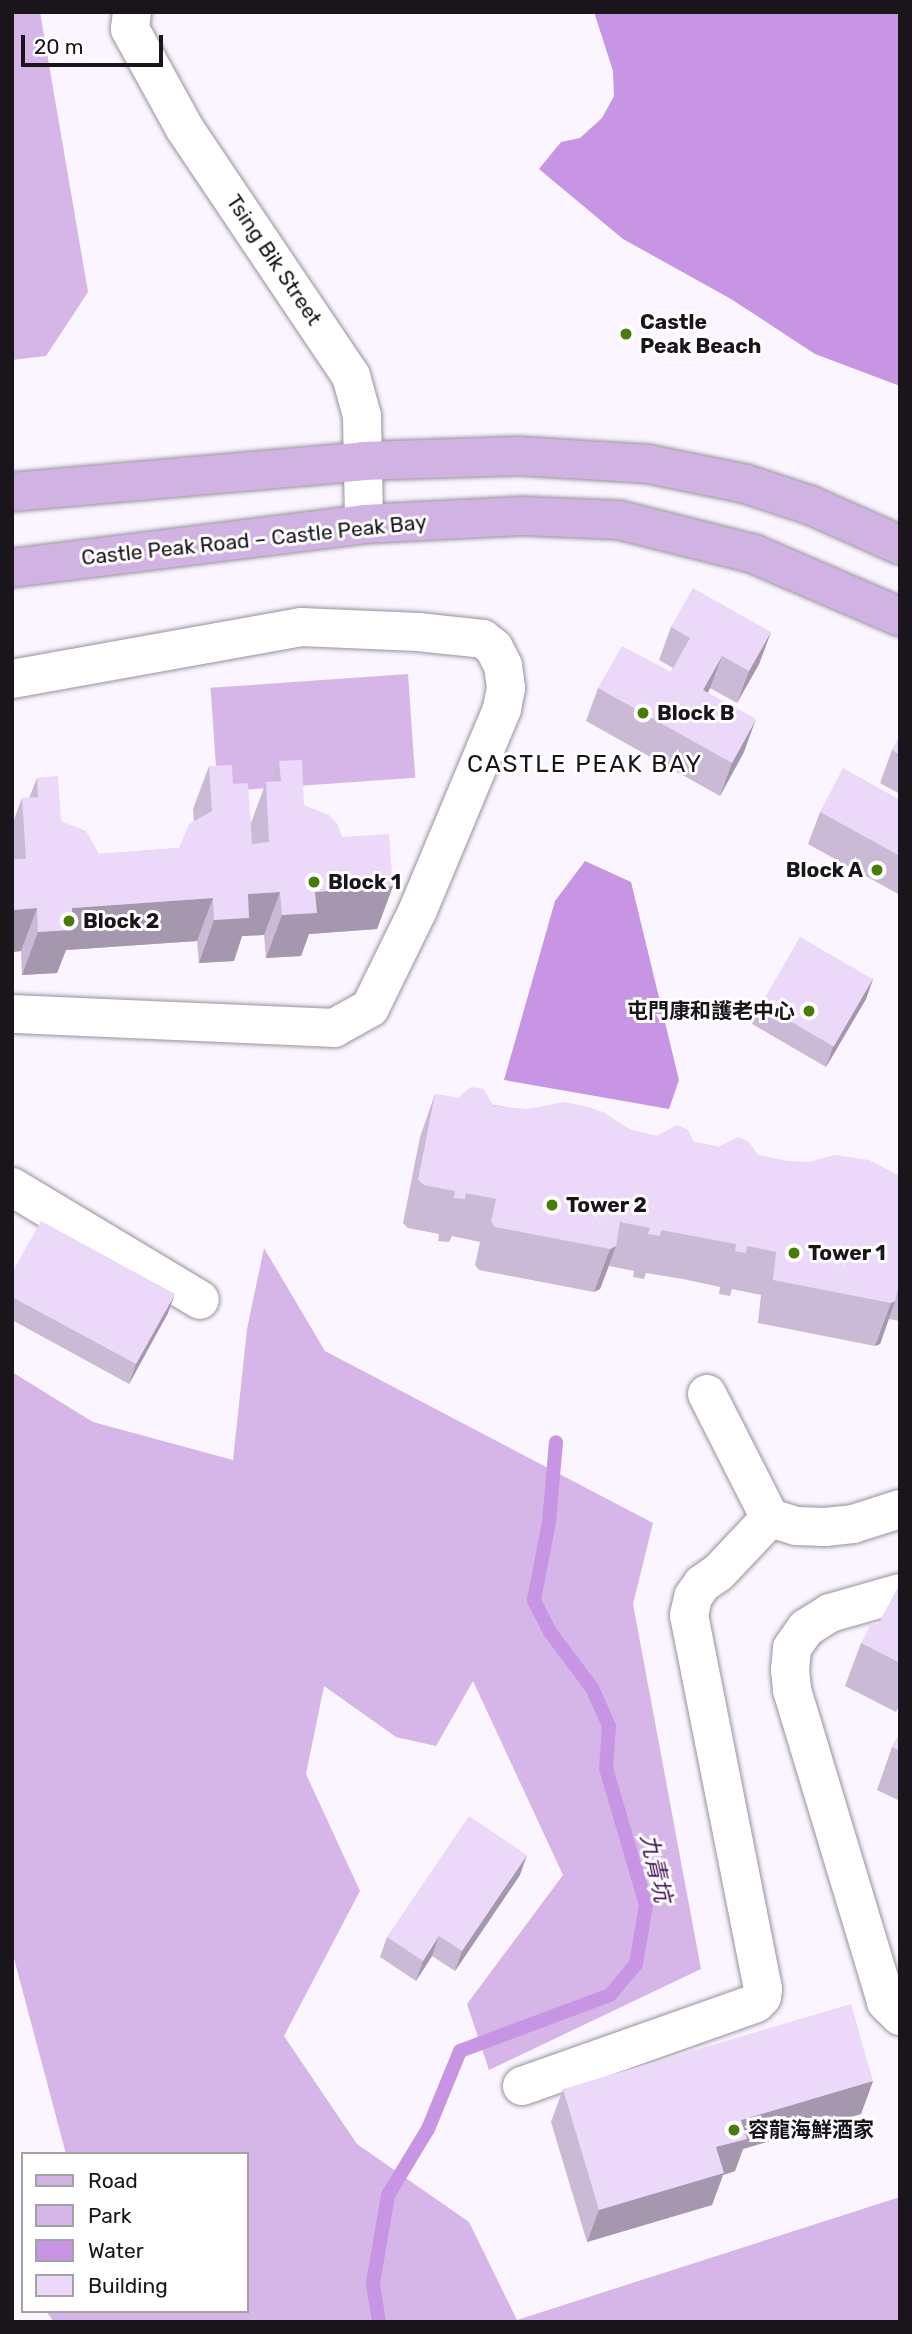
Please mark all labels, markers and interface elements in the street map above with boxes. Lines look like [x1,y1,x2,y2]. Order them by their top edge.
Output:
scale bar [24,21,166,65]
text: 20 m [34,34,83,59]
street label: Tsing Bik Street [221,190,327,330]
place label: Castle Peak Beach [640,309,761,359]
marker: Castle Peak Beach [618,326,634,342]
street label: Castle Peak Road – Castle Peak Bay [80,509,428,571]
place label: Block B [657,700,735,726]
marker: Block B [635,705,651,721]
district label: CASTLE PEAK BAY [469,751,701,779]
place label: Block A [785,857,863,883]
marker: Block A [869,862,885,878]
place label: Block 1 [328,869,401,895]
marker: Block 1 [306,874,322,890]
place label: Block 2 [83,908,159,934]
marker: Block 2 [61,913,77,929]
place label: 屯門康和護老中心 [627,998,795,1024]
marker: 屯門康和護老中心 [801,1003,817,1019]
place label: Tower 2 [566,1192,647,1218]
marker: Tower 2 [544,1197,560,1213]
place label: Tower 1 [808,1240,886,1266]
marker: Tower 1 [786,1245,802,1261]
water label: 九青坑 [635,1831,677,1905]
place label: 容龍海鮮酒家 [748,2117,874,2143]
marker: 容龍海鮮酒家 [726,2122,742,2138]
legend [21,2152,248,2313]
text: Road [88,2168,138,2193]
text: Park [88,2203,132,2228]
text: Water [88,2238,144,2263]
text: Building [88,2273,168,2298]

